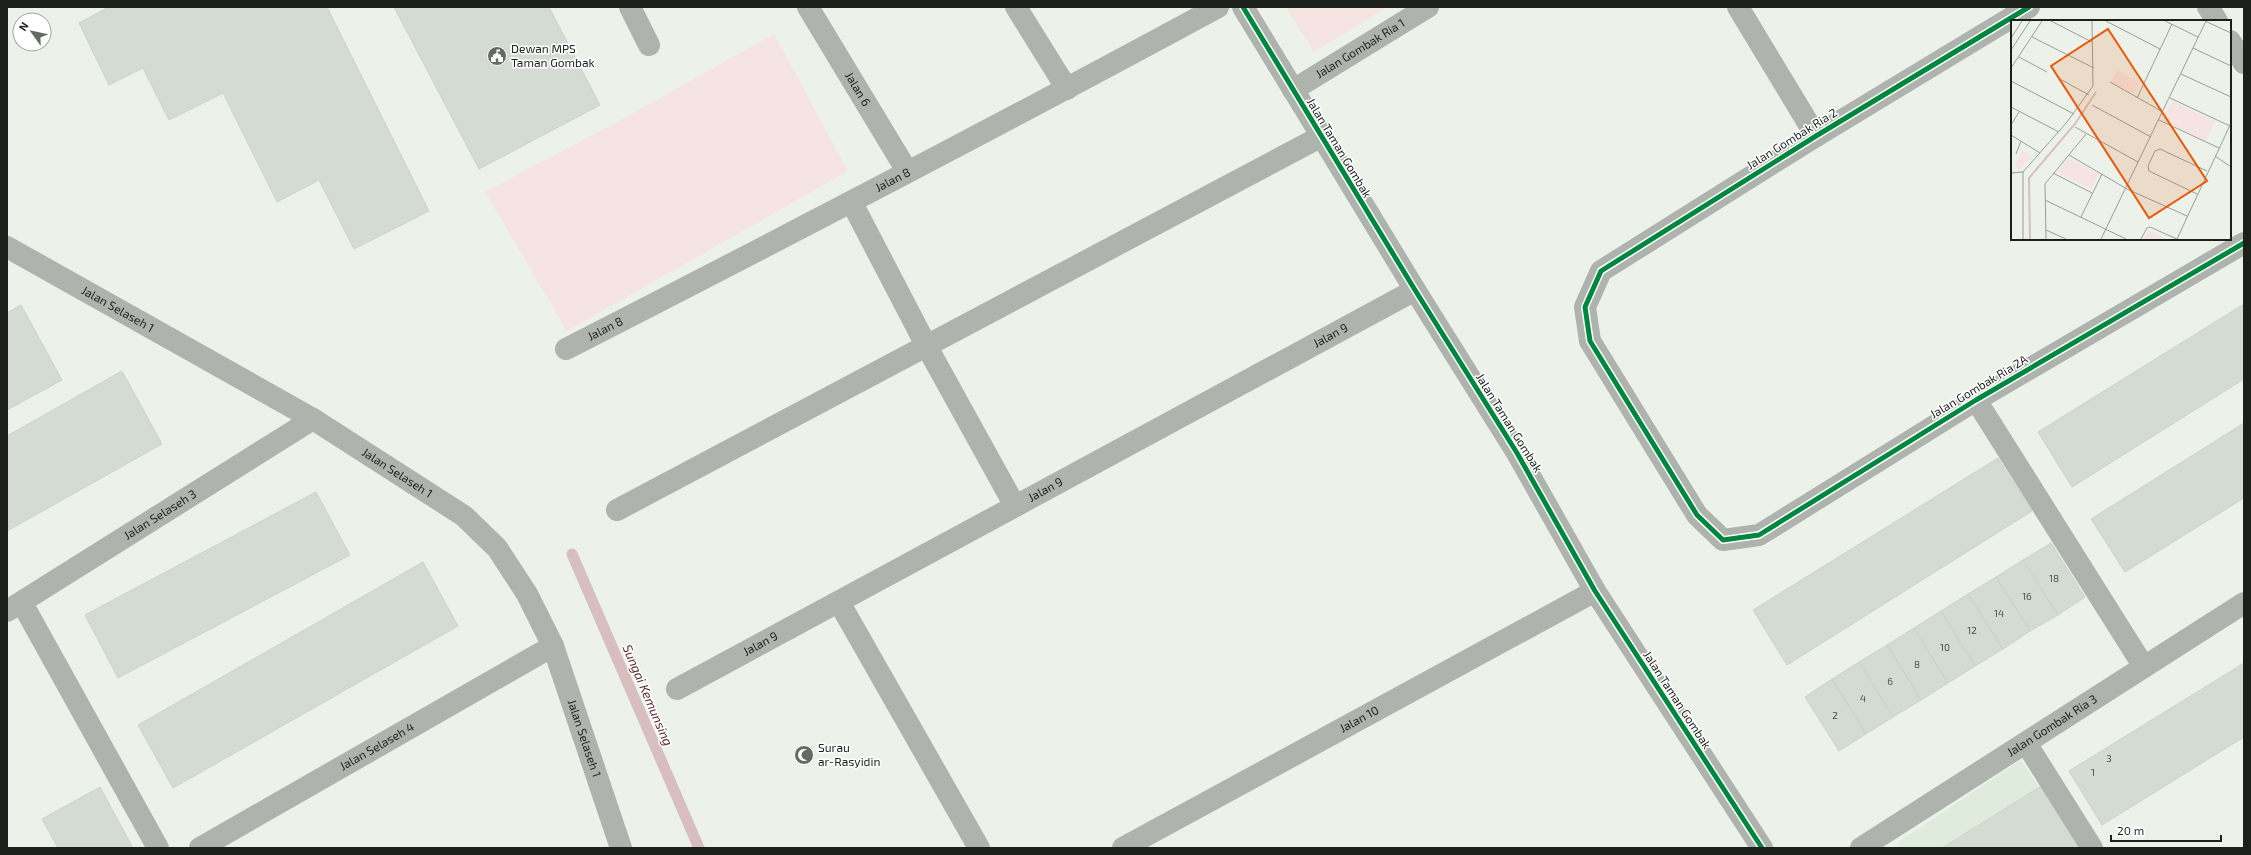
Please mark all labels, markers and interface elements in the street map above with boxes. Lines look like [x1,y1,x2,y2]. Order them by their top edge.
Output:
north arrow [12,12,52,52]
street label: Jalan Gombak Ria 1 [1313,15,1407,80]
text: N [16,19,31,33]
inset map [2011,20,2231,240]
place label: Dewan MPS Taman Gombak [511,41,595,69]
public building icon: Dewan MPS Taman Gombak [486,45,508,67]
street label: Jalan 6 [843,69,874,108]
street label: Jalan Taman Gombak [1305,95,1375,200]
street label: Jalan Gombak Ria 2 [1744,105,1839,172]
street label: Jalan 8 [872,164,912,194]
street label: Jalan Selaseh 1 [80,282,157,334]
street label: Jalan 8 [585,313,625,343]
street label: Jalan 9 [1310,320,1350,350]
street label: Jalan Gombak Ria 2A [1927,351,2030,421]
street label: Jalan Taman Gombak [1474,371,1546,474]
street label: Jalan Selaseh 1 [360,444,435,500]
street label: Jalan 9 [1025,474,1065,504]
street label: Jalan Selaseh 3 [121,486,199,542]
house number: 18 [2049,572,2059,584]
house number: 16 [2022,590,2032,602]
house number: 14 [1994,607,2004,619]
house number: 12 [1967,624,1977,636]
street label: Jalan 9 [740,628,780,658]
house number: 10 [1940,641,1950,653]
water label: Sungai Kemunsing [619,642,677,748]
street label: Jalan Taman Gombak [1641,648,1715,751]
house number: 8 [1914,658,1920,670]
house number: 6 [1887,675,1893,687]
street label: Jalan Gombak Ria 3 [2004,691,2099,759]
house number: 4 [1860,692,1866,704]
street label: Jalan Selaseh 1 [566,697,605,779]
street label: Jalan 10 [1337,702,1381,735]
house number: 2 [1832,709,1838,721]
street label: Jalan Selaseh 4 [337,719,416,773]
place label: Surau ar-Rasyidin [818,740,880,768]
mosque icon: Surau ar-Rasyidin [793,744,815,766]
house number: 3 [2106,752,2112,764]
house number: 1 [2091,766,2095,778]
scale bar [2111,817,2221,843]
text: 20 m [2117,823,2144,837]

